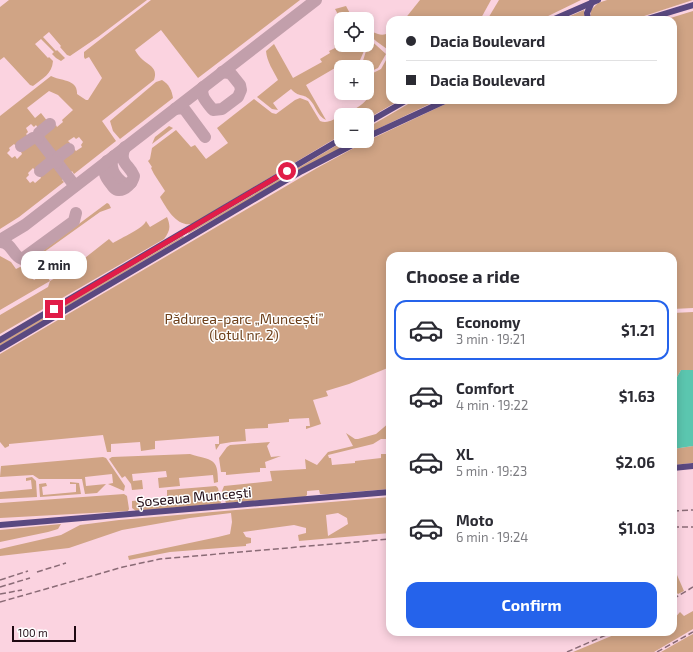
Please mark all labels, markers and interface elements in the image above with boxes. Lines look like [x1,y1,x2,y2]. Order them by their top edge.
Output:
map controls [334,12,374,148]
button: locate [334,12,374,52]
text: Dacia Boulevard [430,32,545,50]
button: + [334,60,374,100]
text: Dacia Boulevard [430,71,545,89]
button: − [334,108,374,148]
route start [278,162,296,180]
callout: 2 min [21,251,87,279]
text: 2 min [37,257,71,273]
text: Choose a ride [406,265,520,287]
route end [45,300,63,318]
park label: Pădurea-parc „Muncești” (lotul nr. 2) [164,310,324,343]
icon: car [408,312,444,348]
text: Economy [456,313,521,331]
text: $1.21 [621,321,655,339]
text: 3 min · 19:21 [456,331,525,347]
icon: car [408,378,444,414]
text: Comfort [456,379,514,397]
text: $1.63 [619,387,655,405]
text: 4 min · 19:22 [456,397,528,413]
icon: car [408,444,444,480]
text: XL [456,445,474,463]
text: $2.06 [616,453,655,471]
text: 5 min · 19:23 [456,463,527,479]
street label: Șoseaua Muncești [136,483,252,511]
icon: car [408,510,444,546]
text: Moto [456,511,494,529]
text: $1.03 [618,519,655,537]
text: 6 min · 19:24 [456,529,528,545]
button: Confirm [406,582,657,628]
scale bar [12,624,76,643]
text: 100 m [18,626,48,639]

